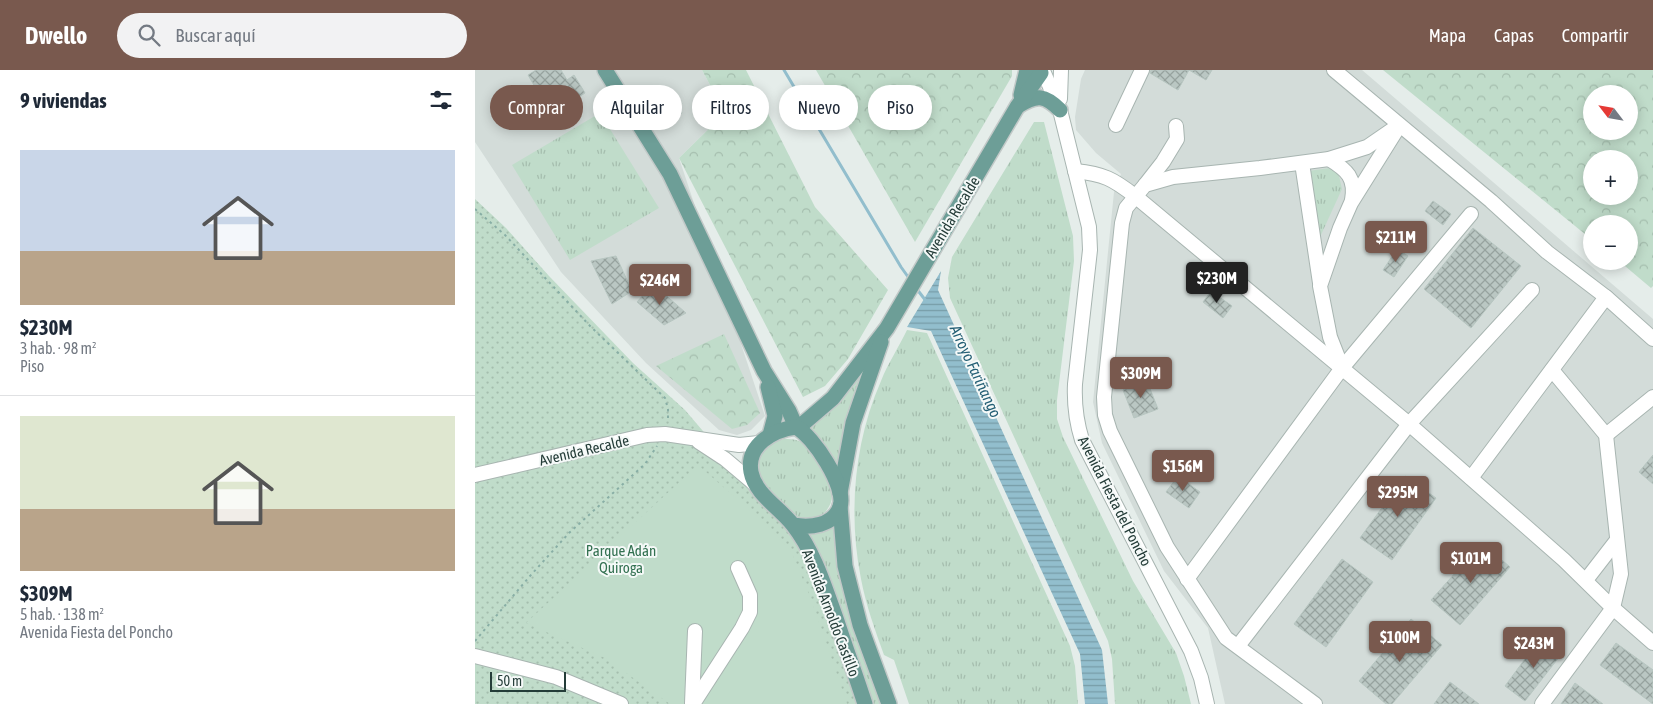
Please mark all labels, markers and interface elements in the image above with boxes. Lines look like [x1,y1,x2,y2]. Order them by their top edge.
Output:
search box [117,13,467,58]
icon: search [135,21,163,49]
text: Dwello [25,22,87,49]
text: Buscar aquí [175,24,256,46]
text: Mapa [1429,25,1466,46]
text: Capas [1494,25,1534,46]
text: Compartir [1562,25,1628,46]
chip: Comprar [490,85,583,130]
chip: Alquilar [593,85,682,130]
chip: Filtros [692,85,769,130]
chip: Nuevo [779,85,858,130]
chip: Piso [868,85,932,130]
north arrow [1583,85,1637,140]
map controls [1583,85,1638,270]
icon: filters [427,86,455,114]
text: 9 viviendas [20,88,107,112]
button: + [1583,150,1638,205]
street label: Avenida Recalde [921,173,983,261]
icon: home [193,183,283,273]
button: − [1583,215,1638,270]
pin: $211M [1361,220,1431,263]
text: $211M [1376,228,1416,246]
pin: $230M [1182,262,1252,304]
pin: $246M [625,264,695,306]
text: $230M [1197,269,1237,287]
text: $246M [640,271,680,289]
text: $230M [20,315,73,339]
water label: Arroyo Fariñango [945,321,1005,421]
text: 3 hab. · 98 m² [20,339,96,357]
pin: $309M [1106,356,1176,399]
text: Piso [20,357,44,375]
text: $309M [1121,364,1161,382]
street label: Avenida Recalde [537,431,631,469]
street label: Avenida Fiesta del Poncho [1075,433,1155,569]
icon: home [193,448,283,538]
pin: $156M [1148,450,1218,492]
text: $156M [1163,457,1203,475]
pin: $295M [1363,476,1433,518]
text: $295M [1378,483,1418,501]
park label: Parque Adán Quiroga [586,542,656,576]
pin: $101M [1436,542,1506,584]
street label: Avenida Arnoldo Castillo [799,547,863,679]
text: $101M [1451,549,1491,567]
text: $309M [20,581,73,605]
text: 5 hab. · 138 m² [20,605,104,623]
pin: $100M [1365,620,1435,663]
text: Avenida Fiesta del Poncho [20,623,173,641]
pin: $243M [1499,626,1569,669]
text: $100M [1380,628,1420,646]
text: $243M [1514,634,1554,652]
scale bar [490,669,566,692]
text: 50 m [497,673,522,689]

